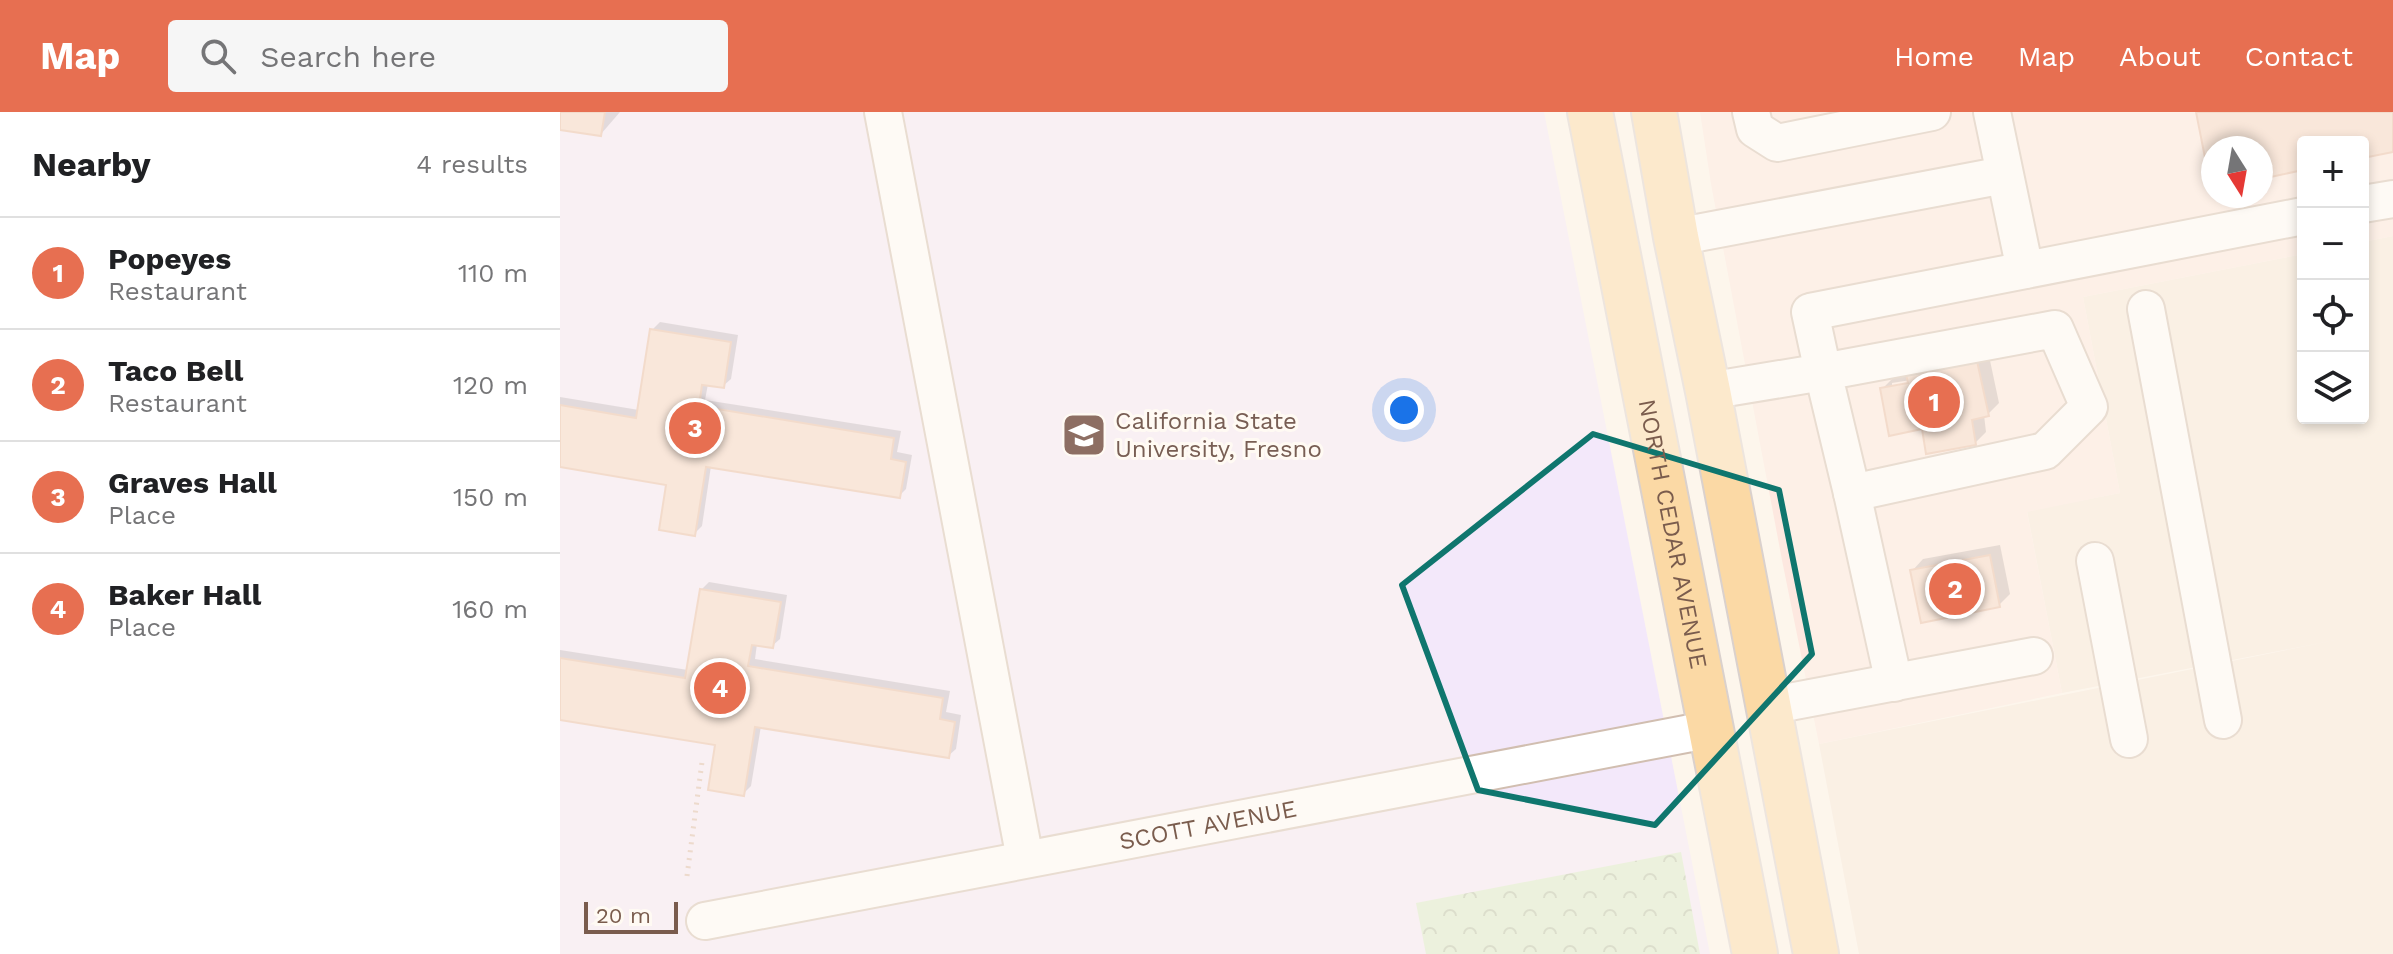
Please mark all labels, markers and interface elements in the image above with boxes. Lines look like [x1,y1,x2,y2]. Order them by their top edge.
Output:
search box [168,20,728,92]
text: Map [40,34,120,78]
icon: search [196,34,240,78]
text: Search here [260,39,436,74]
text: Home [1894,40,1974,73]
text: Map [2018,40,2075,73]
text: About [2119,40,2201,73]
text: Contact [2245,40,2353,73]
north arrow [2201,136,2273,208]
map controls [2297,136,2369,424]
button: + [2297,136,2369,208]
text: Nearby [32,144,151,184]
text: 4 results [416,149,528,179]
button: − [2297,208,2369,280]
text: Popeyes [108,241,231,276]
text: 1 [52,258,64,288]
text: 110 m [458,258,528,288]
text: Restaurant [108,276,247,306]
button: locate [2297,280,2369,352]
button: layers [2297,352,2369,424]
text: Taco Bell [108,353,243,388]
text: 2 [50,370,66,400]
text: 120 m [453,370,528,400]
pin: 1 [1908,372,1960,432]
text: Restaurant [108,388,247,418]
your location [1384,390,1424,430]
street label: NORTH CEDAR AVENUE [1633,397,1713,671]
pin: 3 [669,398,721,458]
place label: California State University, Fresno [1115,407,1322,463]
school or university icon: California State University, Fresno [1060,411,1108,459]
text: Graves Hall [108,465,277,500]
text: 3 [50,482,66,512]
text: 150 m [453,482,528,512]
text: Place [108,500,176,530]
pin: 2 [1929,559,1981,619]
text: Baker Hall [108,577,261,612]
text: 4 [50,594,66,624]
text: 160 m [452,594,528,624]
text: Place [108,612,176,642]
pin: 4 [694,658,746,718]
street label: SCOTT AVENUE [1117,794,1299,856]
scale bar [584,898,678,934]
text: 20 m [596,903,651,928]

